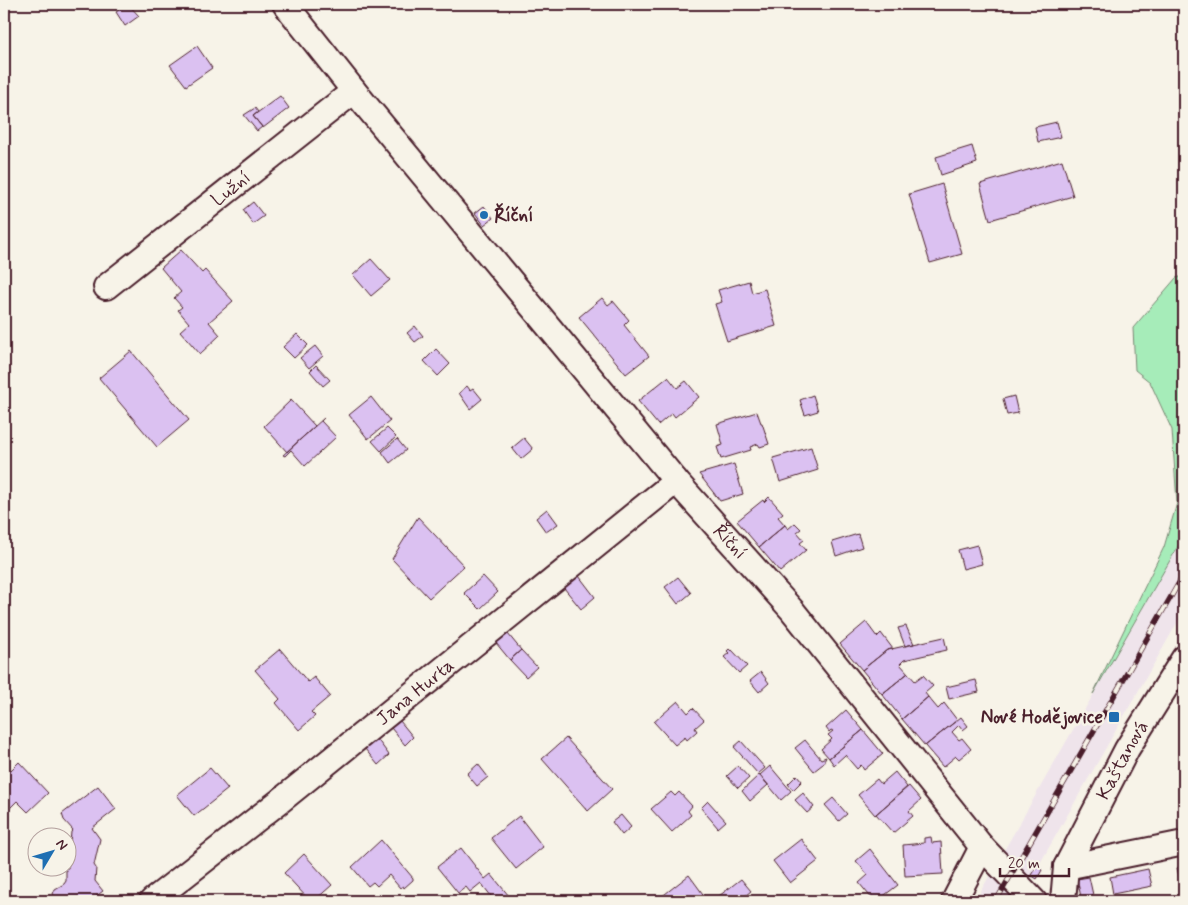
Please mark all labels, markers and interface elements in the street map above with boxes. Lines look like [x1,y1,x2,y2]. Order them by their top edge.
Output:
street label: Lužní [206,165,256,212]
place label: Říční [494,202,533,228]
marker: Říční [478,209,490,221]
street label: Říční [708,518,753,564]
street label: Jana Hurta [371,653,459,731]
place label: Nové Hodějovice [981,705,1103,730]
marker: Nové Hodějovice [1107,710,1121,724]
street label: Kaštanová [1090,716,1154,804]
north arrow [28,828,78,878]
text: N [51,835,71,854]
scale bar [1000,845,1069,877]
text: 20 m [1008,854,1040,874]

